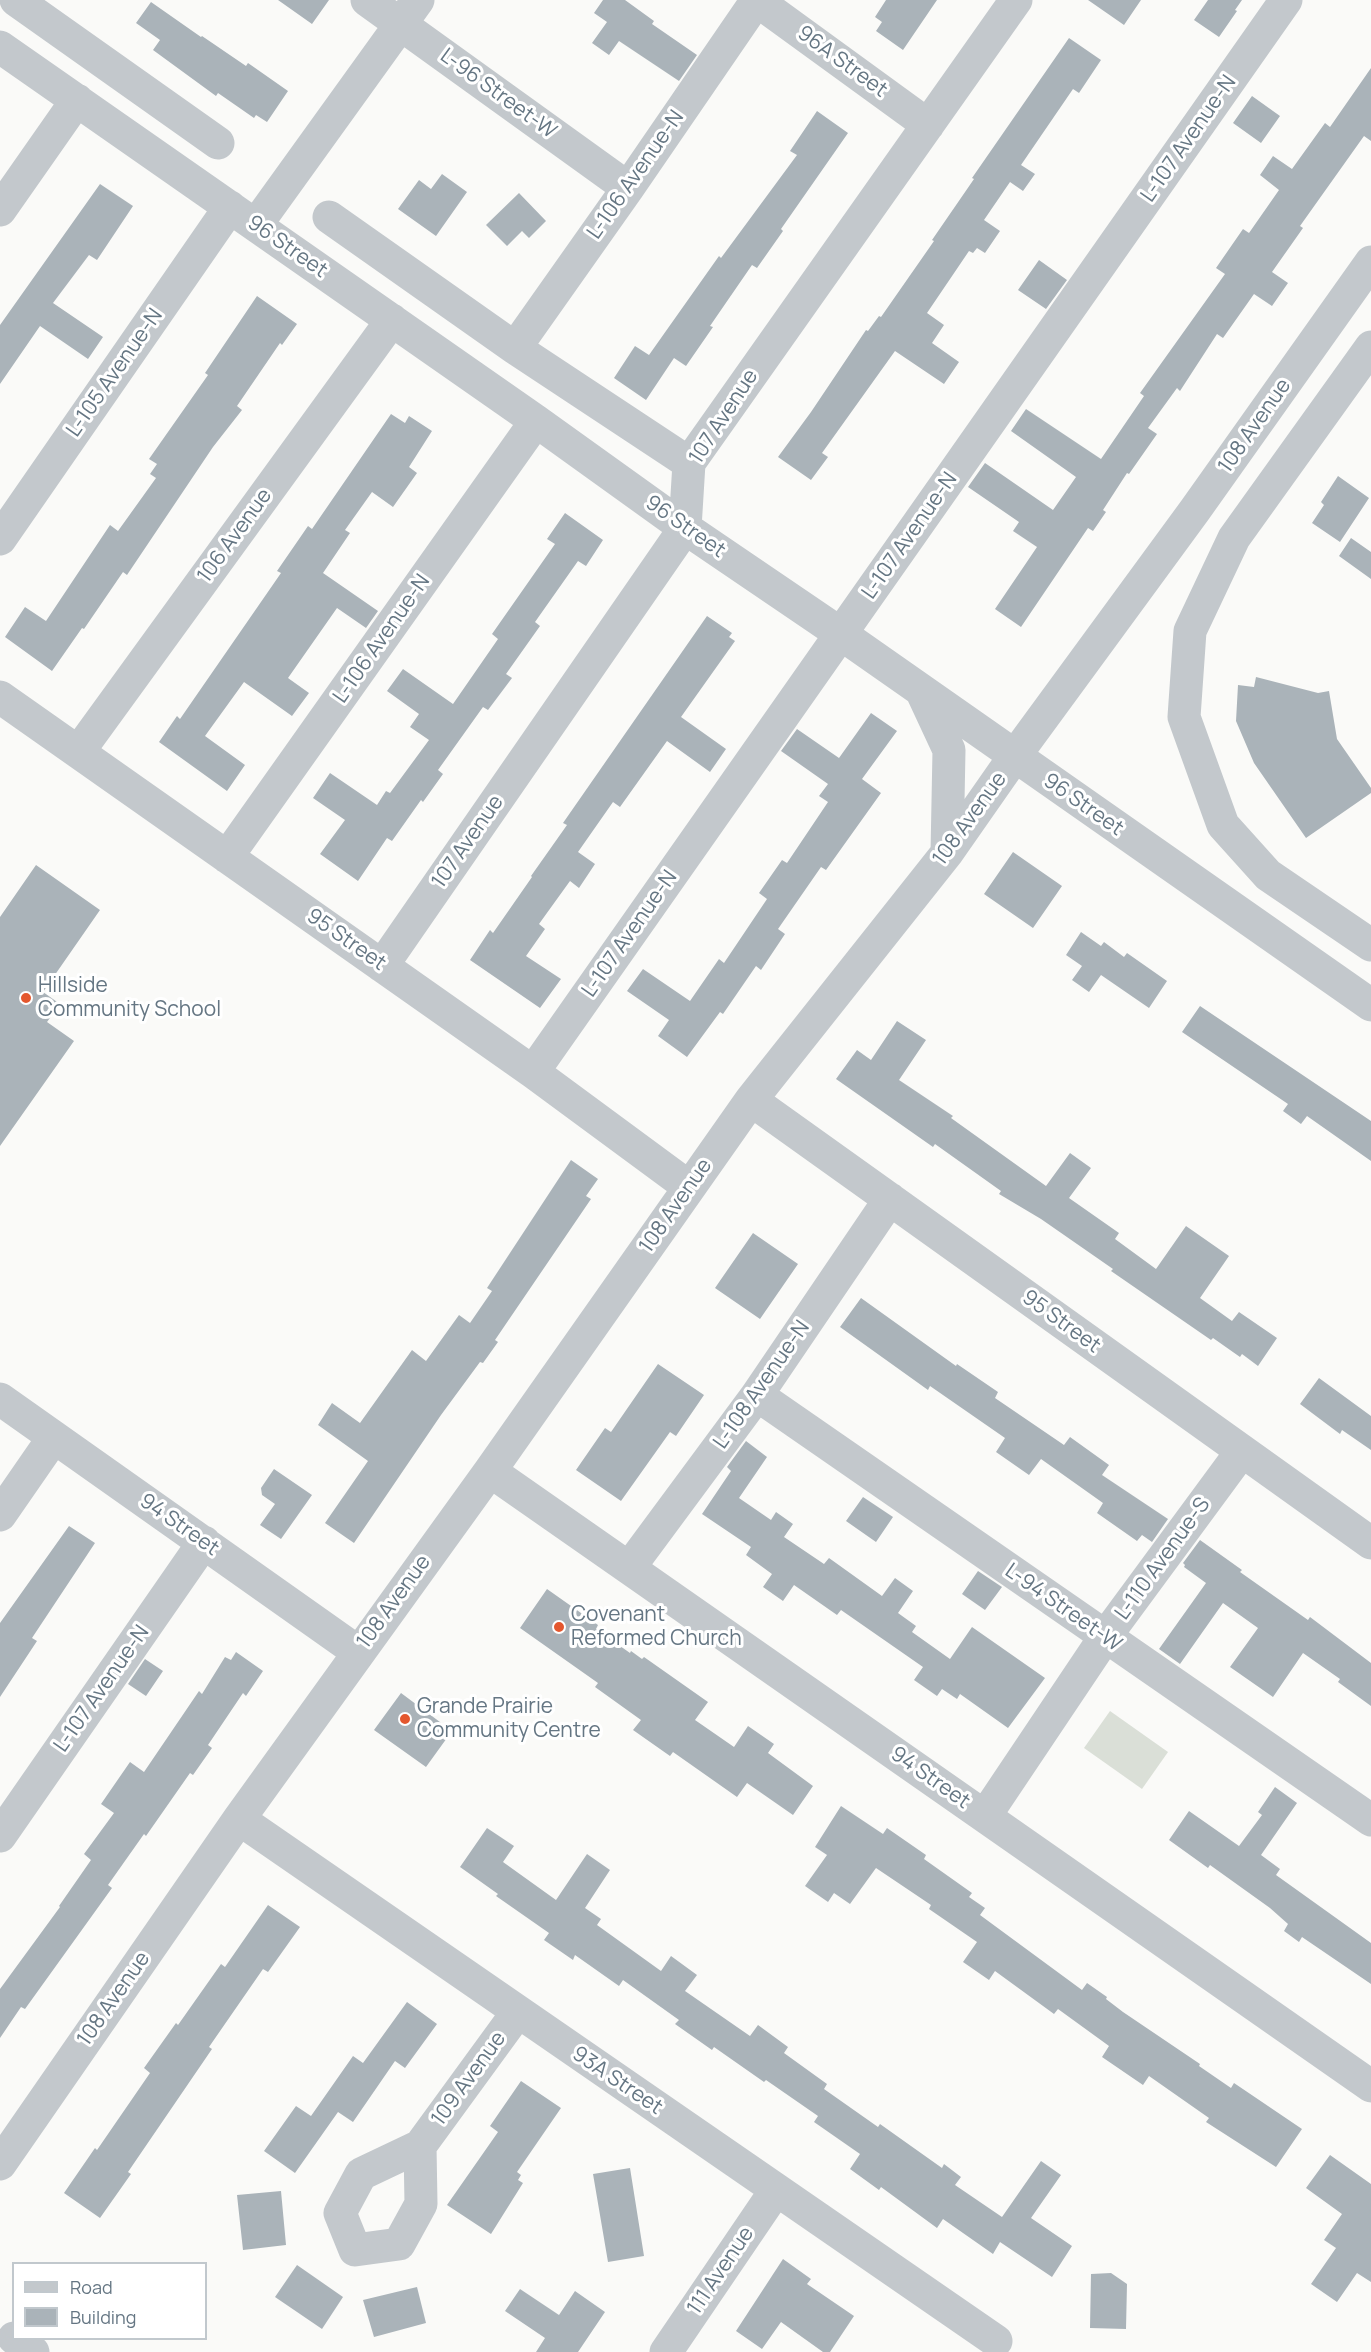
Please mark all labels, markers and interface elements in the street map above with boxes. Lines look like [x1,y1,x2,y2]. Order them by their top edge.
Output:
street label: 96A Street [792,21,892,103]
street label: L-96 Street-W [435,43,561,145]
street label: L-107 Avenue-N [1136,71,1242,207]
street label: L-106 Avenue-N [582,106,690,244]
street label: 96 Street [242,210,332,284]
street label: L-105 Avenue-N [62,304,168,442]
street label: 107 Avenue [684,365,764,469]
street label: 108 Avenue [1213,374,1297,478]
street label: L-107 Avenue-N [857,468,963,604]
street label: 106 Avenue [192,484,278,588]
street label: 96 Street [640,490,730,564]
street label: L-106 Avenue-N [328,570,436,708]
street label: 108 Avenue [928,767,1012,871]
street label: 96 Street [1038,768,1128,842]
street label: 107 Avenue [427,791,509,893]
street label: L-107 Avenue-N [577,866,683,1002]
street label: 95 Street [301,904,391,976]
place label: Hillside Community School [38,973,221,1023]
marker: Hillside Community School [19,991,33,1005]
street label: 108 Avenue [634,1154,718,1258]
street label: 95 Street [1017,1285,1105,1359]
street label: L-108 Avenue-N [709,1316,815,1454]
street label: 94 Street [134,1488,224,1562]
street label: L-110 Avenue-S [1110,1493,1216,1625]
street label: 108 Avenue [352,1550,436,1654]
street label: L-94 Street-W [1000,1558,1126,1658]
place label: Covenant Reformed Church [571,1602,742,1652]
marker: Covenant Reformed Church [552,1620,566,1634]
street label: L-107 Avenue-N [49,1621,155,1757]
place label: Grande Prairie Community Centre [417,1694,601,1744]
marker: Grande Prairie Community Centre [398,1712,412,1726]
street label: 94 Street [885,1741,975,1815]
street label: 108 Avenue [72,1947,156,2051]
street label: 109 Avenue [426,2027,512,2131]
street label: 93A Street [567,2042,667,2120]
street label: 111 Avenue [682,2222,760,2320]
legend [12,2262,207,2340]
text: Road [70,2275,113,2299]
text: Building [70,2305,136,2329]

